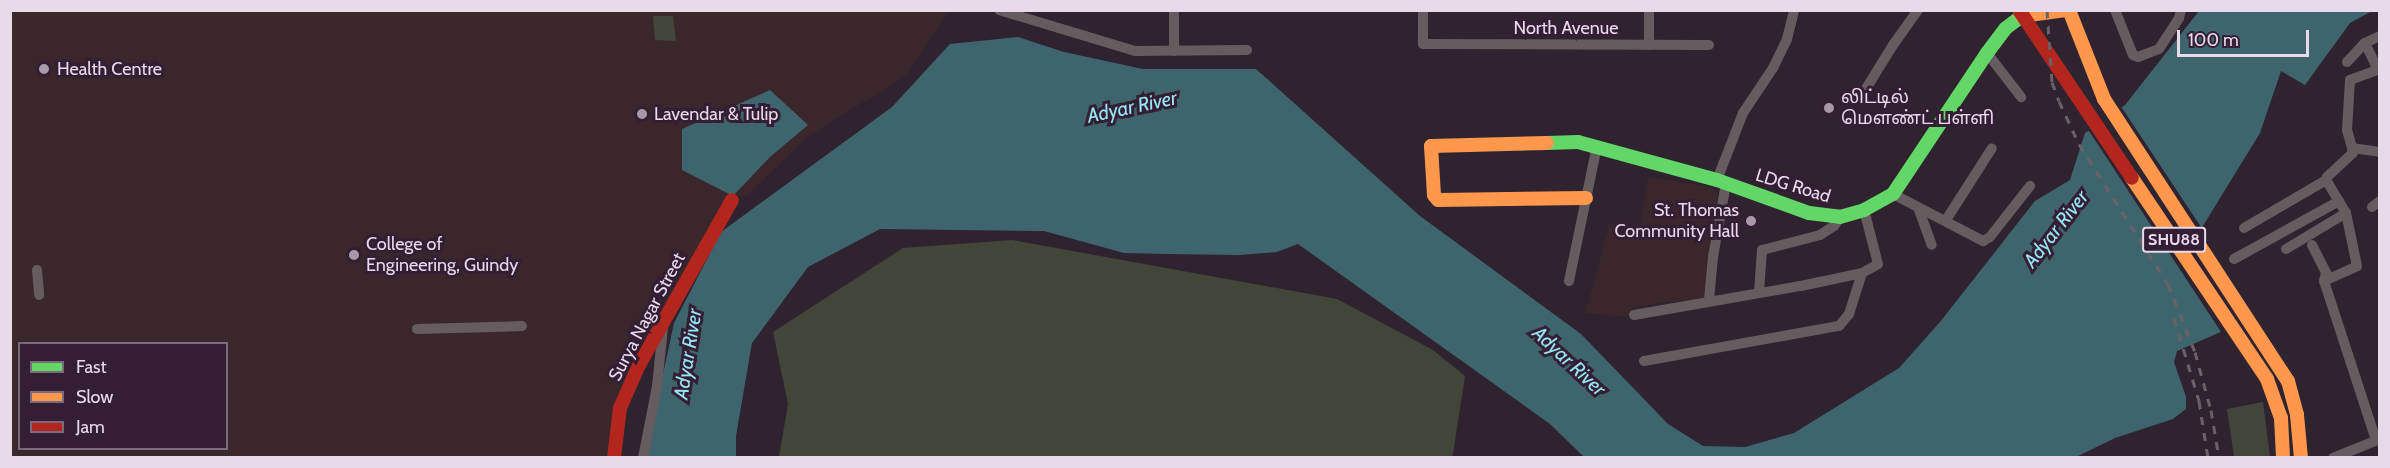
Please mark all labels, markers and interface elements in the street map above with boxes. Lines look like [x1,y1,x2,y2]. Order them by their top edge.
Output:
street label: North Avenue [1514,17,1618,39]
scale bar [2180,18,2312,56]
text: 100 m [2188,29,2239,51]
place label: Health Centre [57,58,162,80]
marker: Health Centre [35,60,53,78]
water label: Adyar River [1085,86,1179,128]
place label: லிட்டில் மௌண்ட் பள்ளி [1841,87,1994,130]
marker: லிட்டில் மௌண்ட் பள்ளி [1822,101,1836,115]
place label: Lavendar & Tulip [654,103,778,125]
marker: Lavendar & Tulip [635,107,649,121]
street label: LDG Road [1753,164,1833,208]
water label: Adyar River [2019,186,2093,272]
place label: St. Thomas Community Hall [1615,200,1739,242]
marker: St. Thomas Community Hall [1744,214,1758,228]
road number: SHU88 [2141,227,2207,253]
place label: College of Engineering, Guindy [366,234,518,276]
marker: College of Engineering, Guindy [347,248,361,262]
street label: Surya Nagar Street [604,249,690,385]
water label: Adyar River [669,307,707,401]
water label: Adyar River [1528,321,1610,401]
legend [18,342,228,450]
text: Fast [76,356,107,378]
text: Slow [76,386,113,408]
text: Jam [76,416,105,438]

